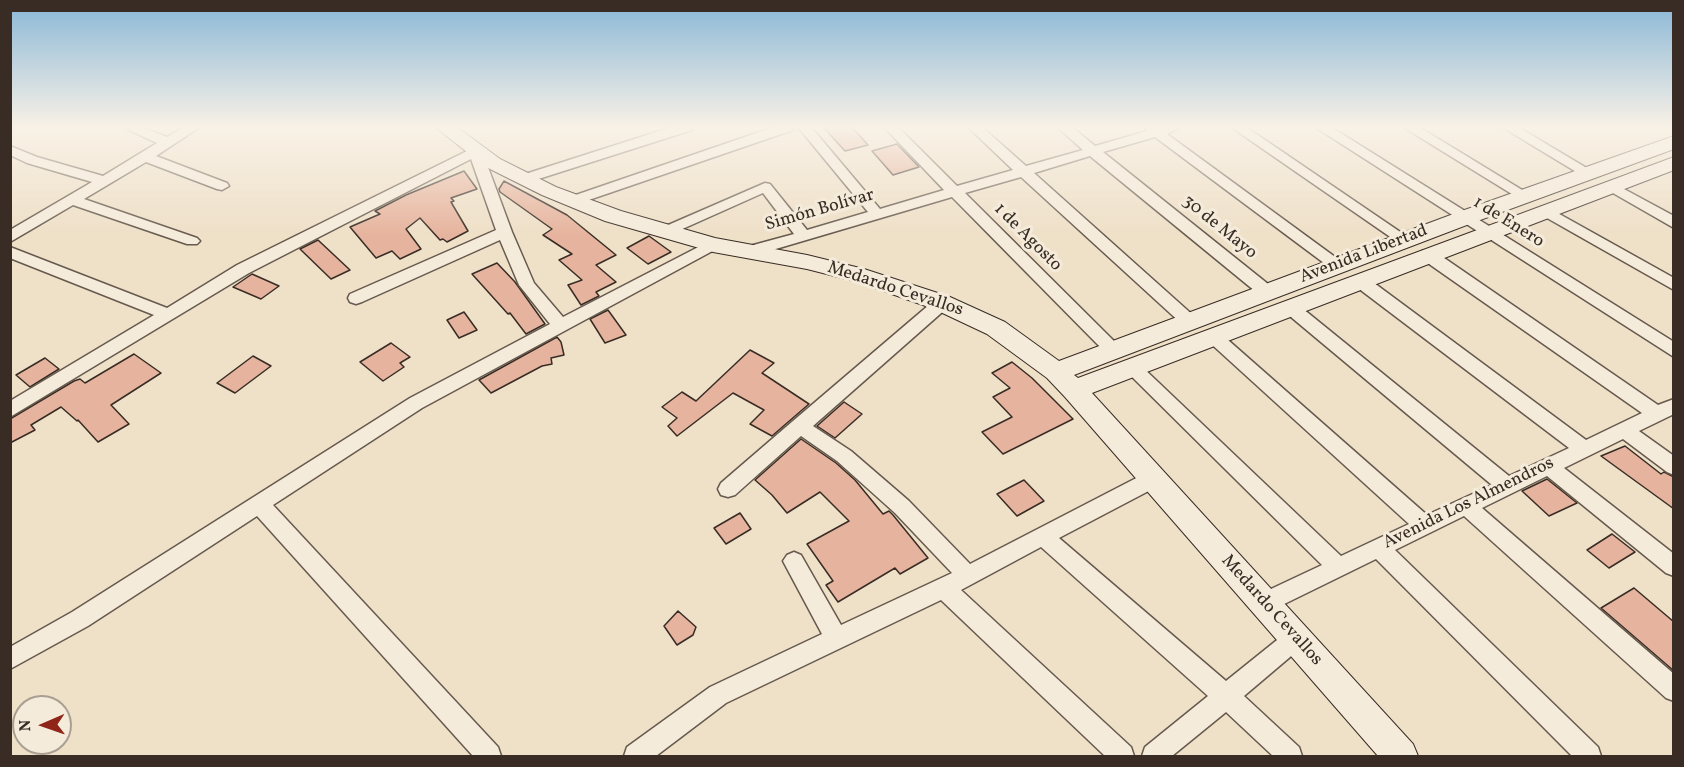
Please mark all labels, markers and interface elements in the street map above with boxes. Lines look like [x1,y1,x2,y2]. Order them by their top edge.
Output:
street label: Simón Bolívar [763,185,877,237]
street label: 30 de Mayo [1177,191,1261,265]
street label: 1 de Enero [1468,193,1548,253]
street label: 1 de Agosto [988,199,1066,277]
street label: Avenida Libertad [1297,221,1431,289]
street label: Medardo Cevallos [824,258,966,322]
street label: Avenida Los Almendros [1380,453,1558,555]
street label: Medardo Cevallos [1216,551,1326,671]
north arrow [12,695,72,755]
text: N [15,719,37,732]

